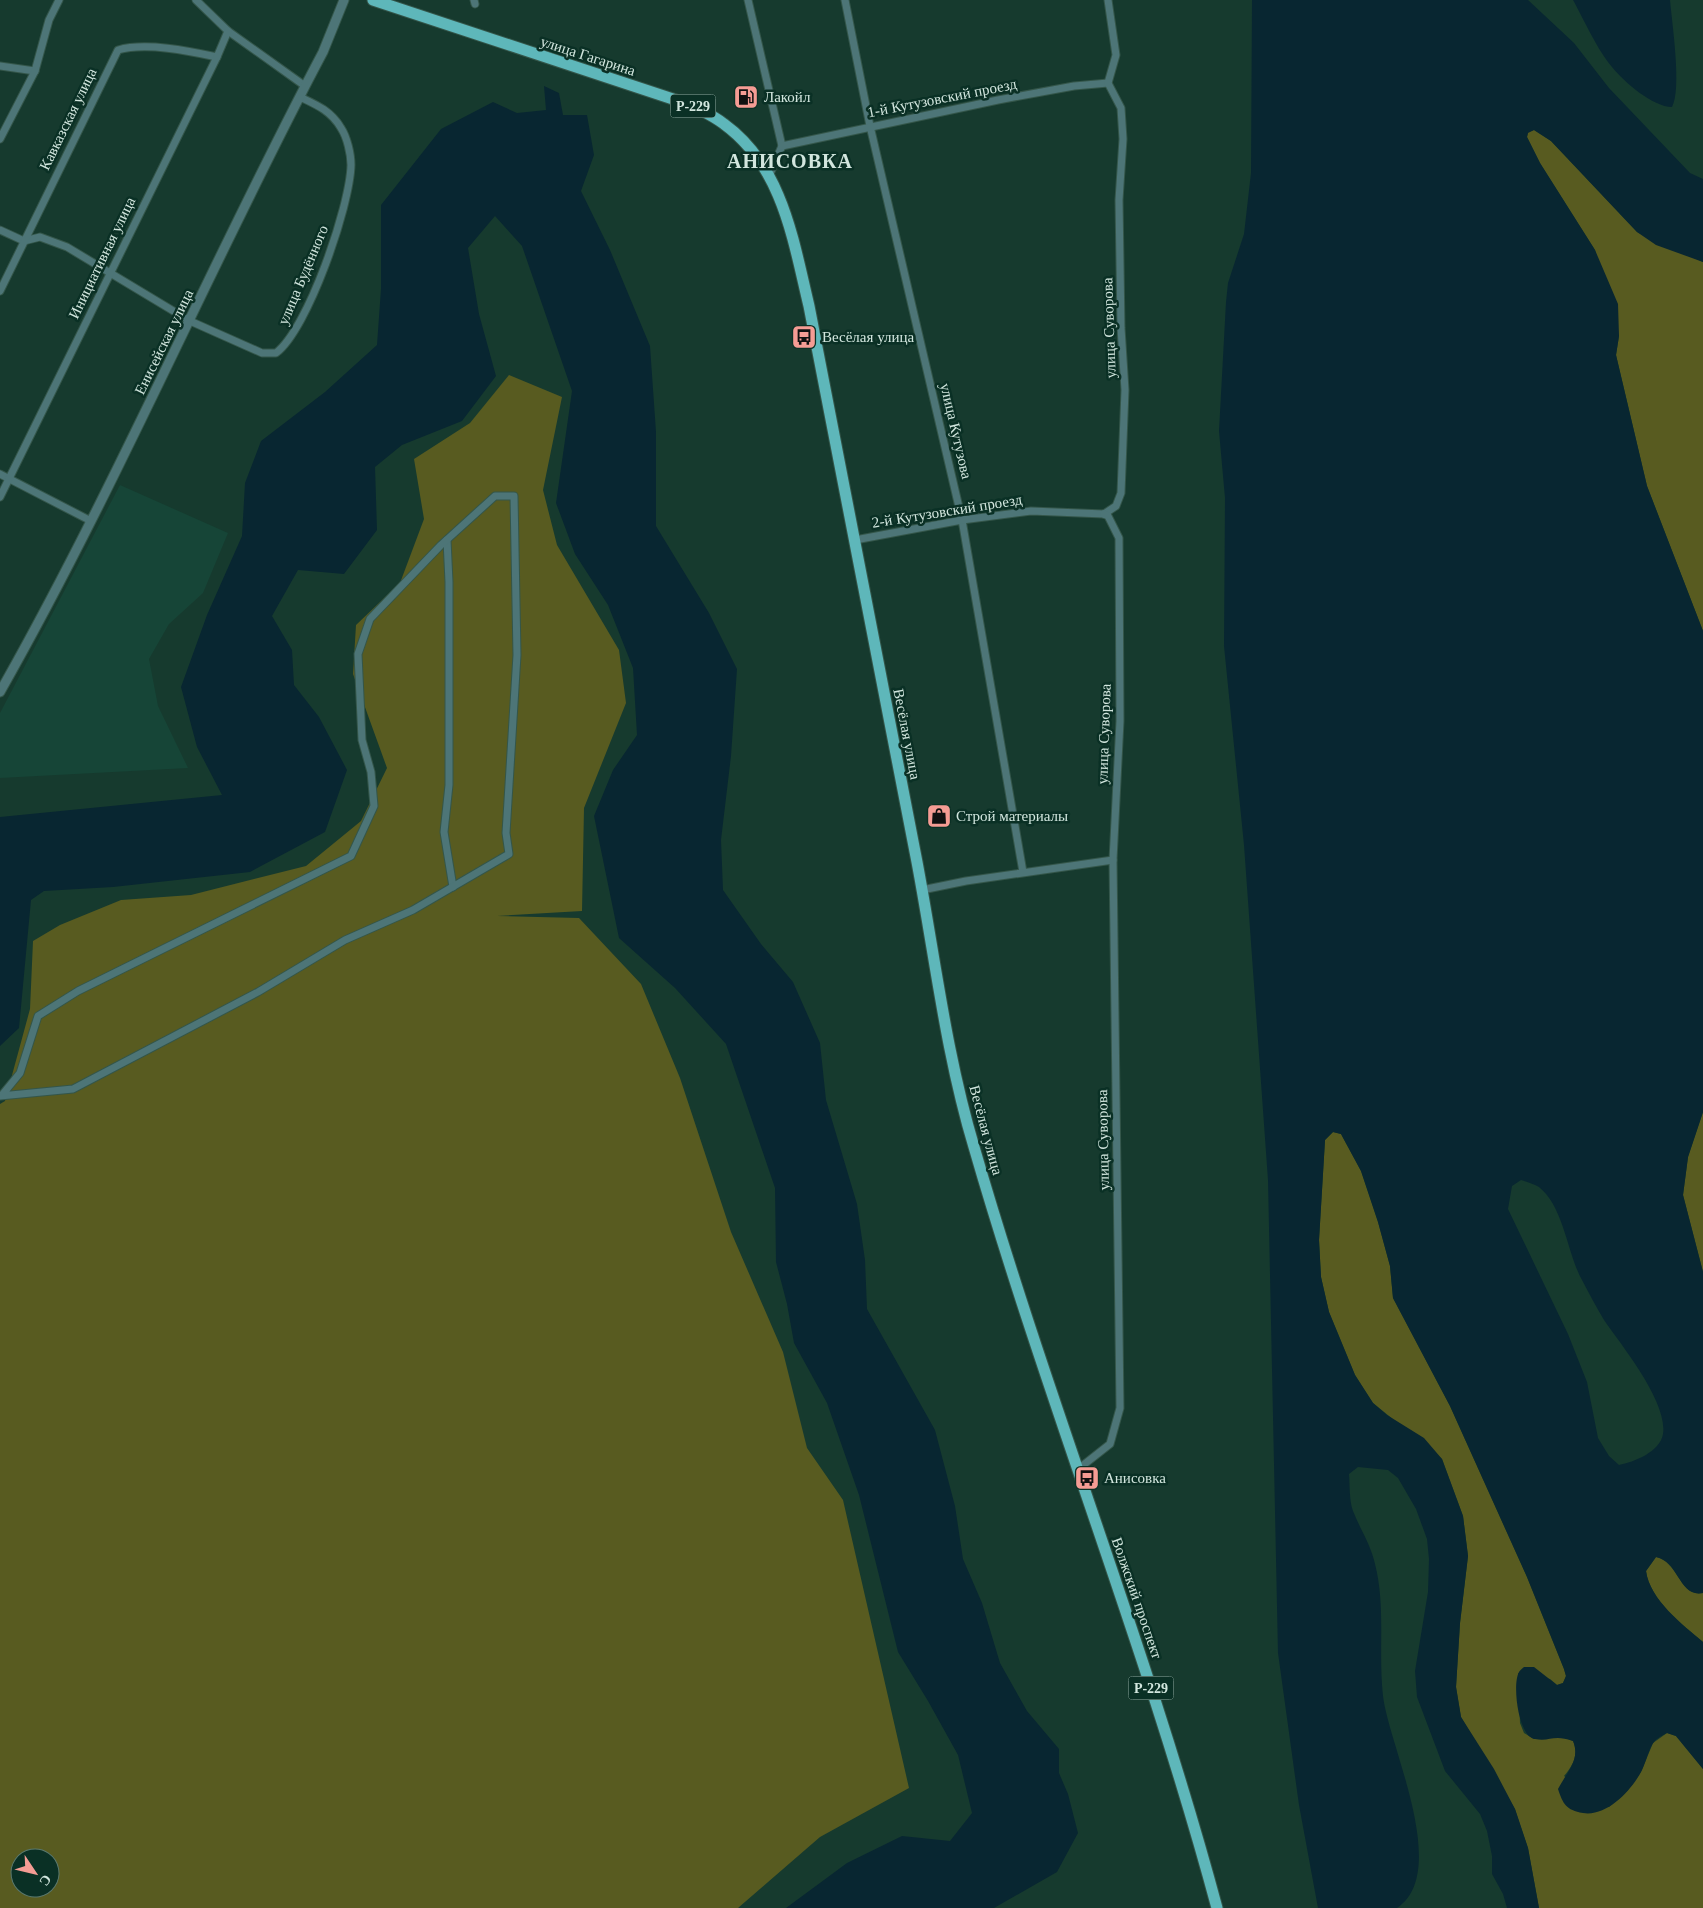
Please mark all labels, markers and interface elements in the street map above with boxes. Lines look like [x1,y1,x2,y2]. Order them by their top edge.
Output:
street label: улица Гагарина [539,33,638,79]
street label: Кавказская улица [36,65,100,173]
street label: 1-й Кутузовский проезд [866,76,1018,120]
fuel station icon: Лакойл [733,84,759,110]
place label: Лакойл [764,89,811,105]
road number: Р-229 [670,94,716,118]
district label: АНИСОВКА [727,150,853,172]
street label: Инициативная улица [66,194,139,321]
street label: улица Будённого [275,223,331,327]
street label: улица Суворова [1099,277,1119,379]
street label: Енисейская улица [132,287,197,397]
bus stop icon: Весёлая улица [791,324,817,350]
place label: Весёлая улица [822,329,915,345]
street label: улица Кутузова [937,382,975,481]
street label: 2-й Кутузовский проезд [871,491,1024,531]
street label: улица Суворова [1094,683,1114,785]
street label: Весёлая улица [890,687,924,781]
shop icon: Строй материалы [926,803,952,829]
place label: Строй материалы [956,808,1068,824]
street label: Весёлая улица [966,1083,1006,1177]
street label: улица Суворова [1094,1089,1112,1191]
bus stop icon: Анисовка [1074,1465,1100,1491]
place label: Анисовка [1104,1470,1166,1486]
street label: Волжский проспект [1109,1535,1165,1661]
road number: Р-229 [1128,1676,1174,1700]
north arrow [10,1848,60,1898]
text: С [36,1872,54,1889]

